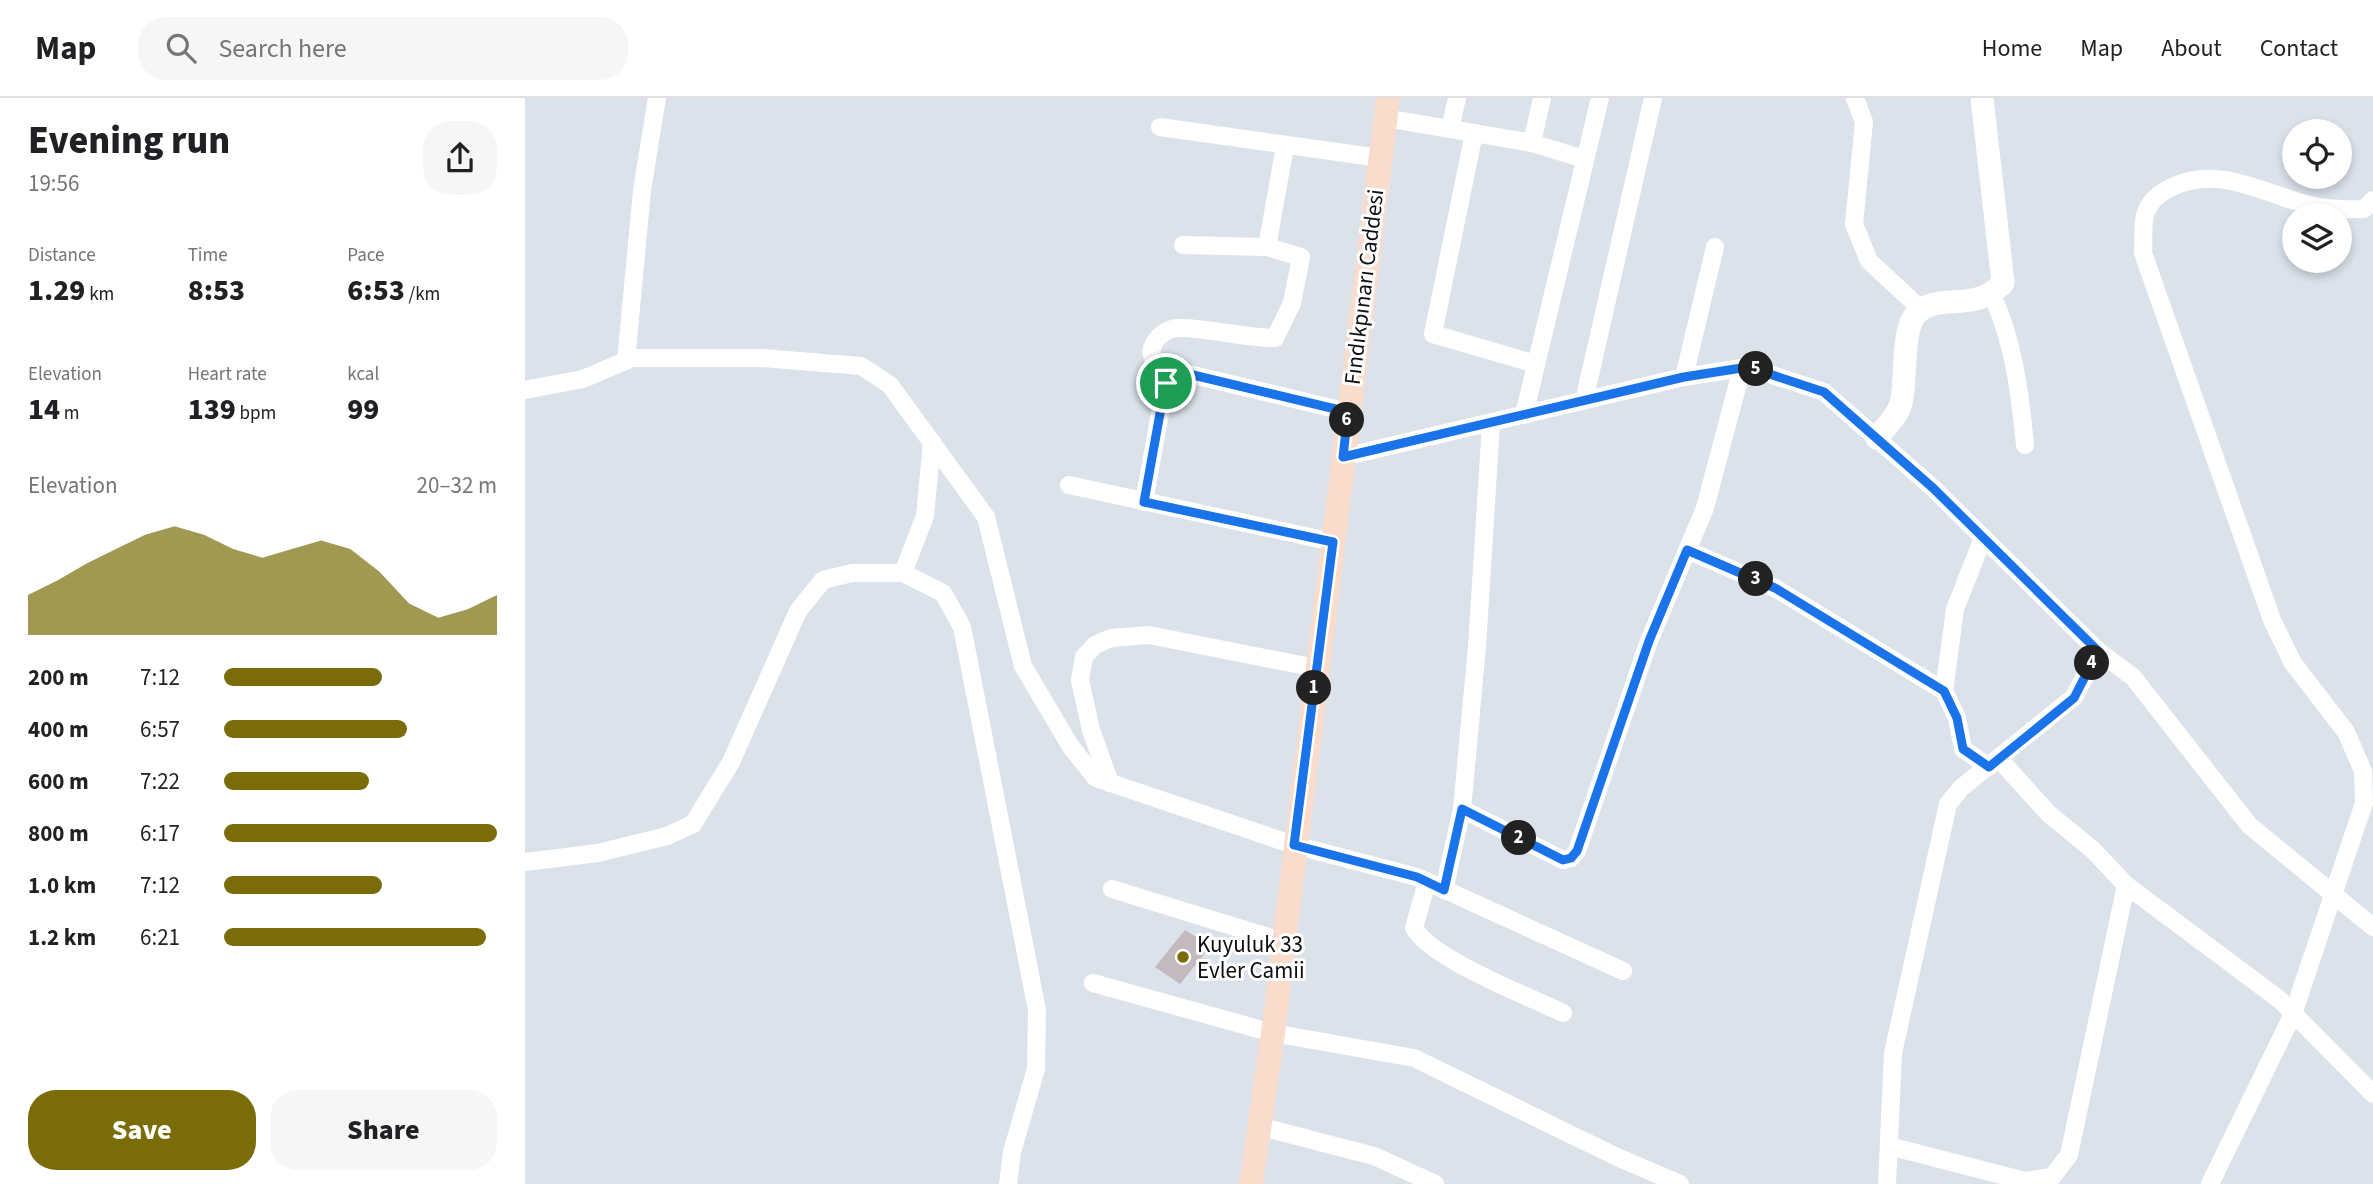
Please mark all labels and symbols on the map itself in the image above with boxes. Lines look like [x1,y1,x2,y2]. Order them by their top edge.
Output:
street label: Fındıkpınarı Caddesi [1336,187,1392,387]
pin: 5 [1739,352,1773,386]
pin [1136,353,1196,413]
pin: 6 [1329,402,1365,438]
pin: 3 [1739,561,1773,596]
pin: 4 [2075,646,2109,680]
pin: 1 [1297,670,1331,706]
pin: 2 [1501,820,1537,856]
place label: Kuyuluk 33 Evler Camii [1197,928,1305,987]
marker: Kuyuluk 33 Evler Camii [1175,949,1191,965]

